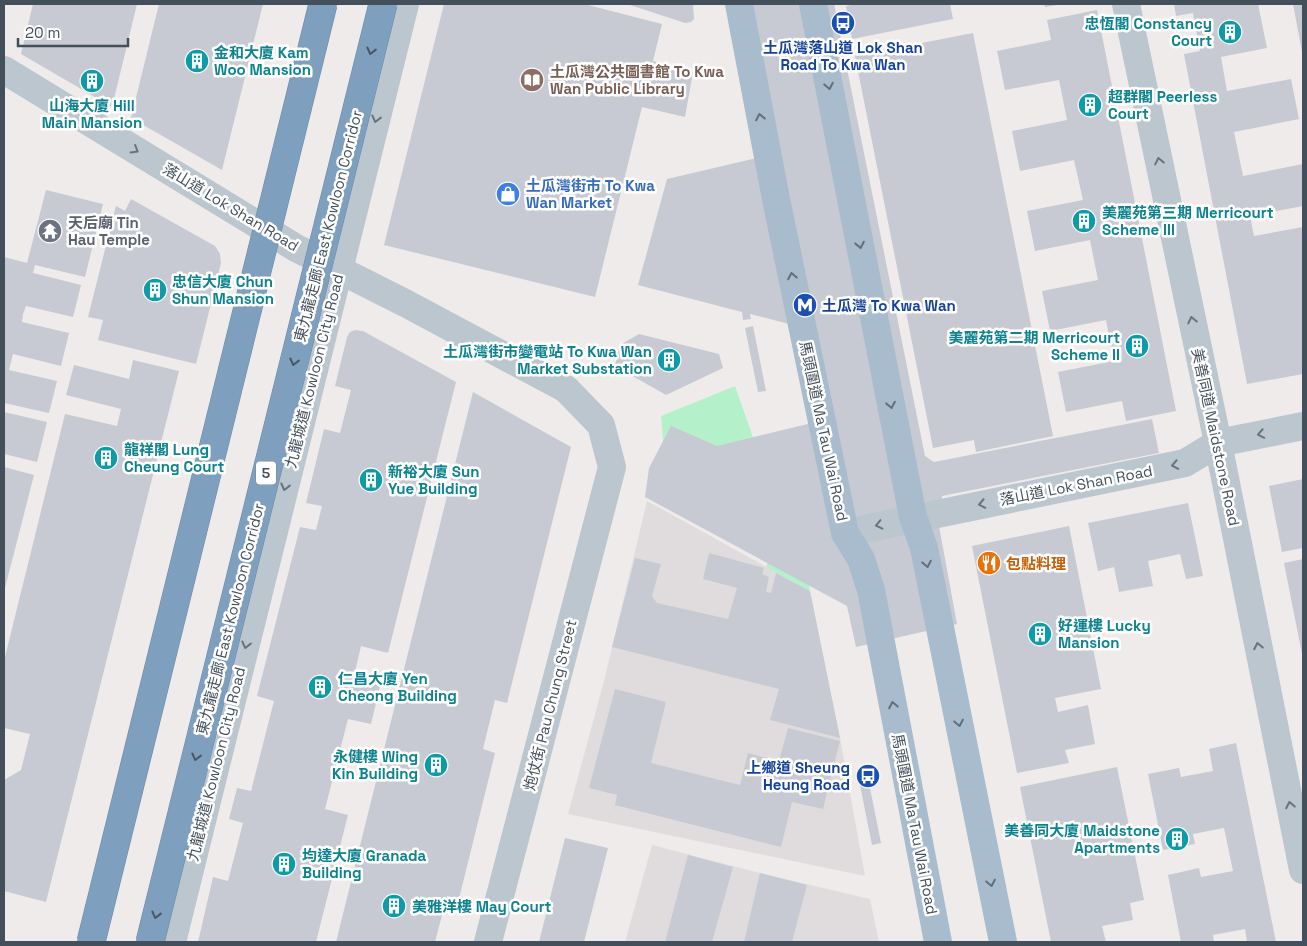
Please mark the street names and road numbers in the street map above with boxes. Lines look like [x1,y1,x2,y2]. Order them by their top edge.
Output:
street label: 東九龍走廊 East Kowloon Corridor [290,108,366,344]
street label: 落山道 Lok Shan Road [160,159,302,255]
street label: 九龍城道 Kowloon City Road [281,272,347,470]
street label: 馬頭圍道 Ma Tau Wai Road [796,339,852,523]
street label: 美善同道 Maidstone Road [1188,346,1244,528]
street label: 落山道 Lok Shan Road [998,461,1154,509]
road number: 5 [256,462,276,484]
street label: 東九龍走廊 East Kowloon Corridor [192,501,268,737]
street label: 炮仗街 Pau Chung Street [520,617,580,792]
street label: 九龍城道 Kowloon City Road [183,665,249,863]
street label: 馬頭圍道 Ma Tau Wai Road [888,732,942,916]

